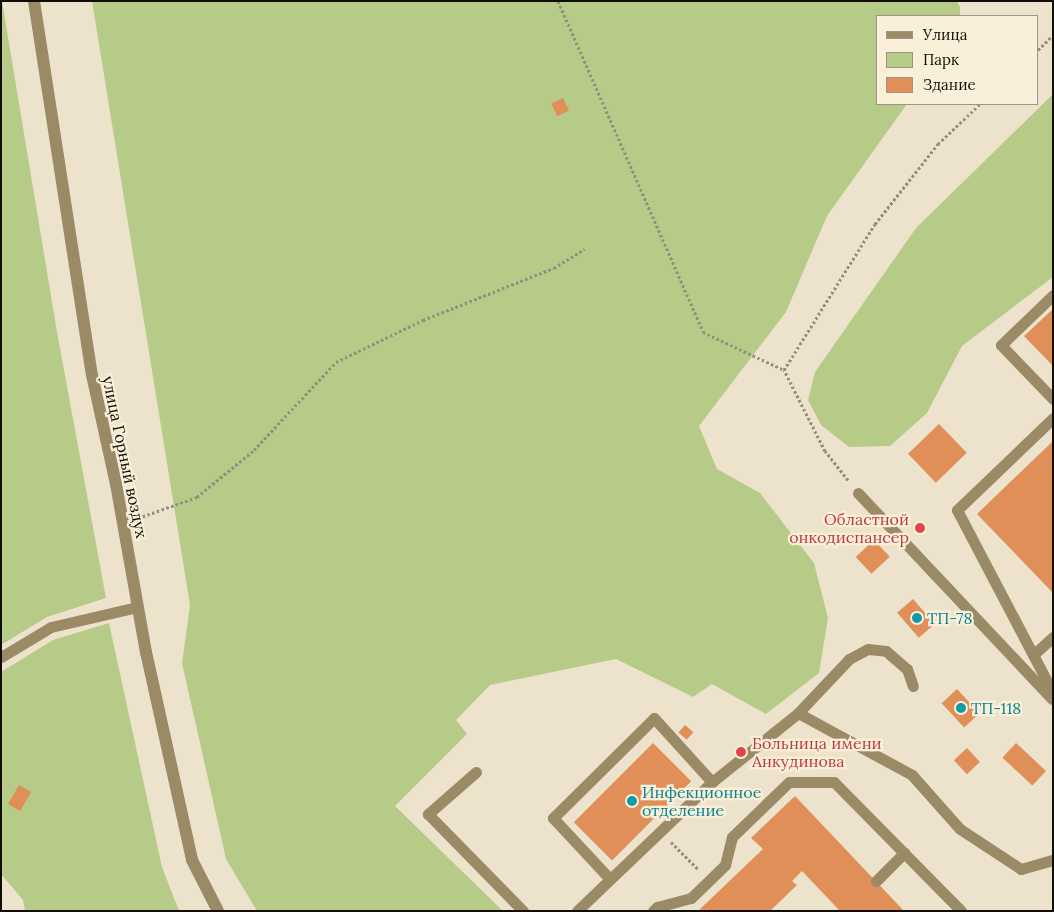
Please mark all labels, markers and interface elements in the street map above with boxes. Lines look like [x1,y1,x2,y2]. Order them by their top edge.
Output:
legend [876,15,1039,105]
text: Улица [923,25,967,44]
text: Парк [923,50,959,69]
text: Здание [923,75,976,94]
street label: улица Горный воздух [98,374,152,540]
place label: Областной онкодиспансер [789,509,909,547]
marker: Областной онкодиспансер [913,521,927,535]
place label: ТП-78 [927,608,972,628]
marker: ТП-78 [911,612,923,624]
place label: ТП-118 [971,698,1021,718]
marker: ТП-118 [955,702,967,714]
place label: Больница имени Анкудинова [752,733,882,771]
marker: Больница имени Анкудинова [734,745,748,759]
place label: Инфекционное отделение [642,782,761,820]
marker: Инфекционное отделение [626,795,638,807]

